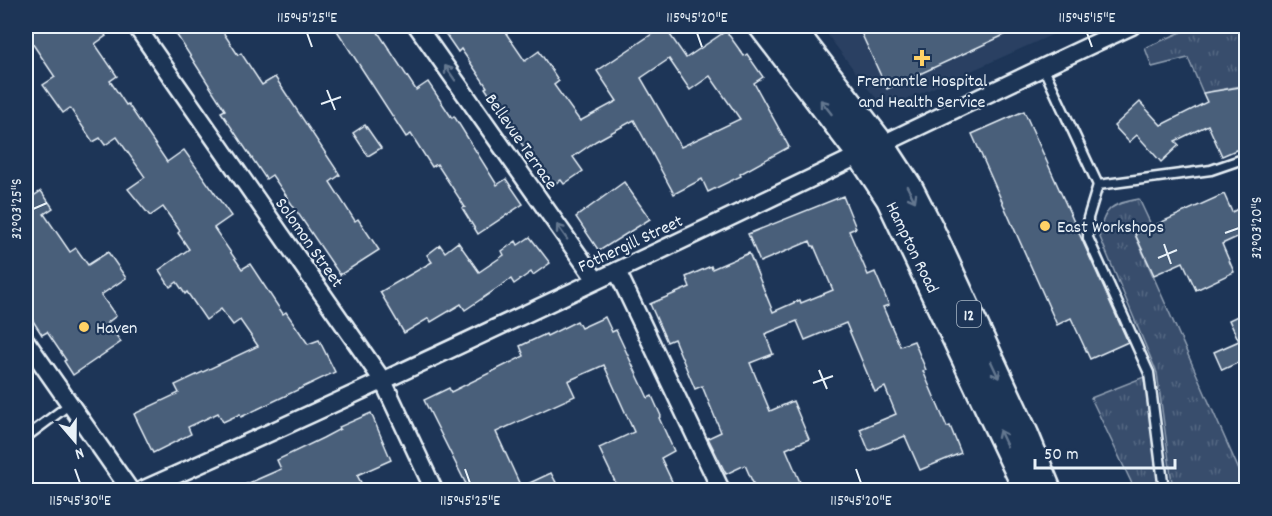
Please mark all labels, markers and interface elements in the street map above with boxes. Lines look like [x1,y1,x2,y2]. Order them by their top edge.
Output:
text: 115°45'25"E [277,8,337,30]
text: 115°45'20"E [666,8,728,30]
text: 115°45'15"E [1059,8,1116,30]
marker: Fremantle Hospital and Health Service [913,49,931,67]
one-way arrow [444,65,456,81]
place label: Fremantle Hospital and Health Service [857,70,988,116]
street label: Bellevue Terrace [477,89,562,196]
one-way arrow [820,99,833,115]
text: 32°03'25"S [7,178,29,240]
one-way arrow [906,184,917,202]
street label: Solomon Street [268,193,348,294]
text: 32°03'20"S [1247,197,1269,259]
street label: Hampton Road [878,198,944,298]
street label: Fothergill Street [575,210,688,281]
place label: East Workshops [1057,216,1164,241]
marker: East Workshops [1038,219,1052,233]
one-way arrow [556,224,568,241]
road number: 12 [957,301,981,327]
place label: Haven [96,317,137,342]
marker: Haven [77,320,91,334]
one-way arrow [989,360,1001,378]
north arrow [45,411,105,471]
one-way arrow [997,429,1009,447]
scale bar [1035,432,1174,470]
text: N [72,441,87,465]
text: 50 m [1044,443,1079,468]
text: 115°45'30"E [49,491,111,513]
text: 115°45'25"E [440,491,500,513]
text: 115°45'20"E [830,491,892,513]

